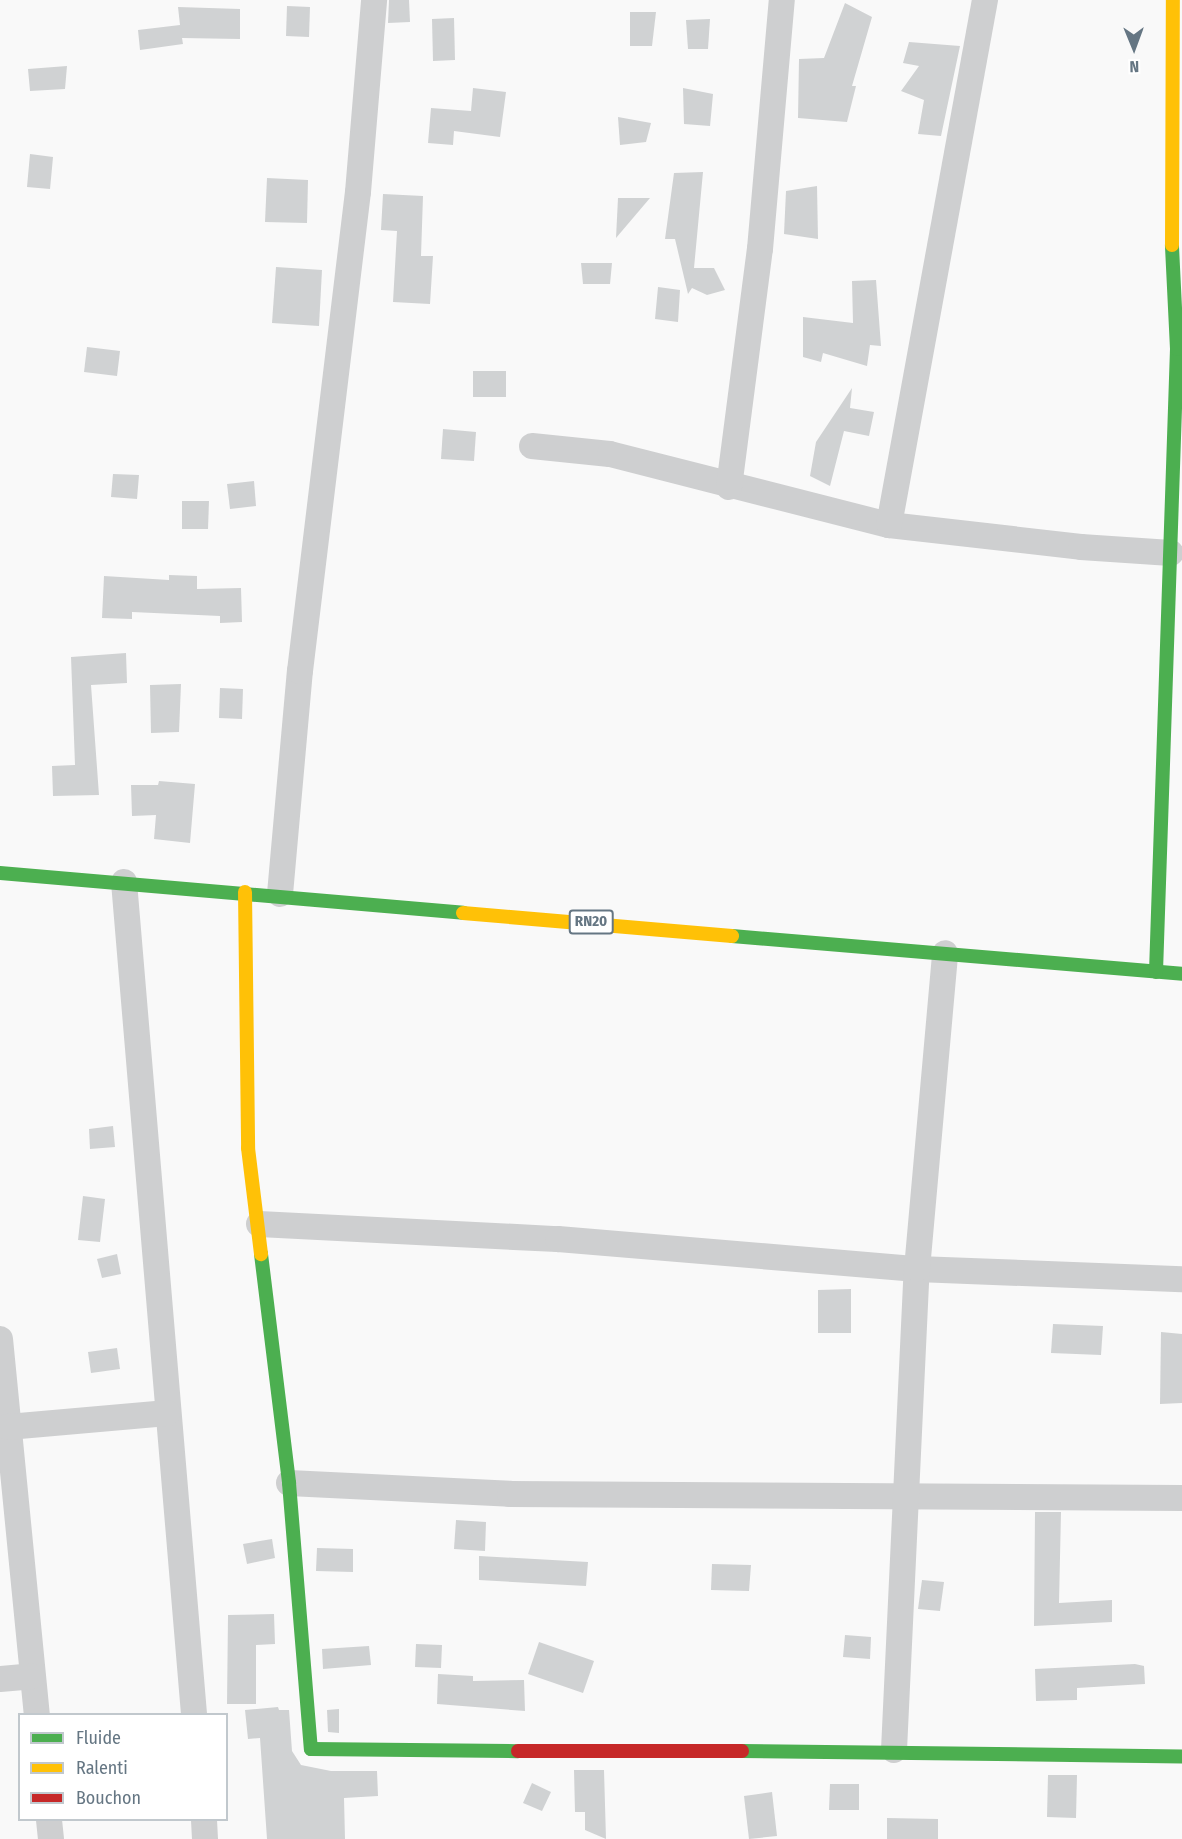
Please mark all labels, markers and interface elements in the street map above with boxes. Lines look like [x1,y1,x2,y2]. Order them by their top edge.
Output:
north arrow [1104,18,1164,78]
text: N [1129,57,1139,76]
road number: RN20 [568,910,614,934]
legend [18,1713,228,1821]
text: Fluide [76,1727,121,1749]
text: Ralenti [76,1757,128,1779]
text: Bouchon [76,1787,141,1809]

